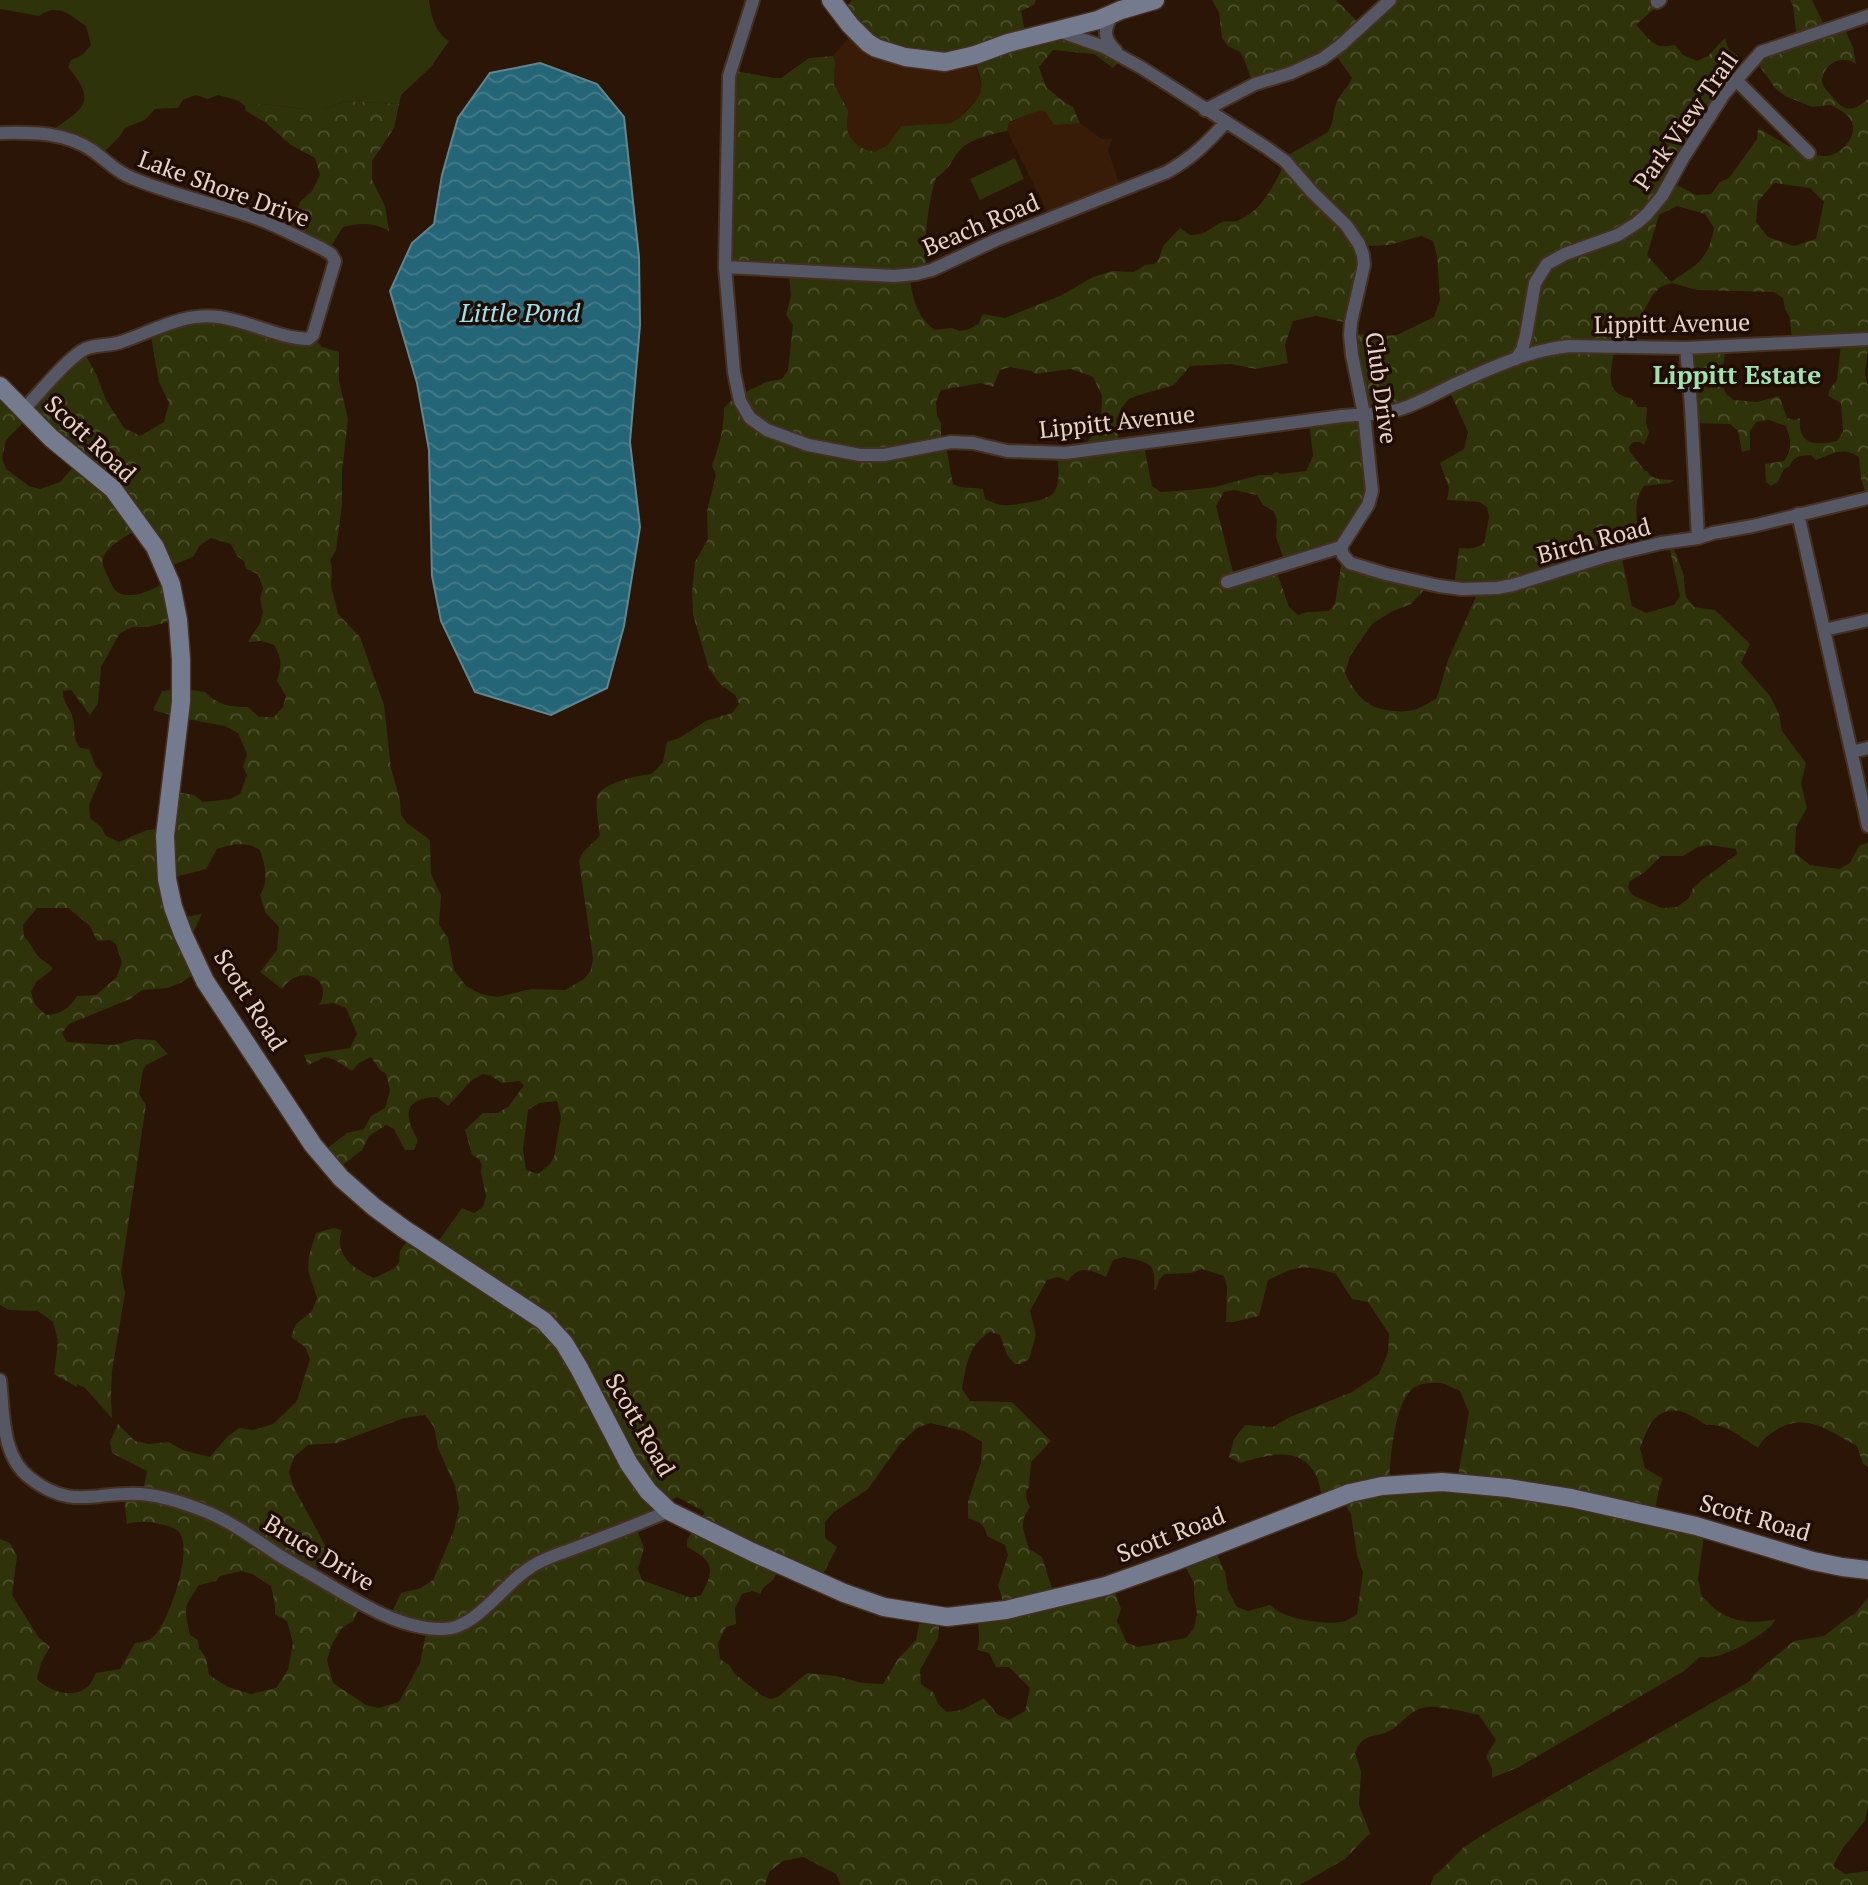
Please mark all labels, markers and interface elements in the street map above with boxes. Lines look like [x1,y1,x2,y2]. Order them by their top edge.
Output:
street label: Park View Trail [1626,45,1745,196]
street label: Lake Shore Drive [134,142,314,234]
street label: Beach Road [917,185,1044,263]
water label: Little Pond [459,295,581,329]
street label: Lippitt Avenue [1593,306,1751,340]
street label: Club Drive [1358,330,1406,446]
district label: Lippitt Estate [1653,357,1821,391]
street label: Scott Road [38,388,143,489]
street label: Lippitt Avenue [1037,397,1196,445]
street label: Birch Road [1534,510,1654,570]
street label: Scott Road [207,943,295,1056]
street label: Scott Road [599,1367,683,1482]
street label: Scott Road [1696,1486,1814,1548]
street label: Scott Road [1112,1499,1229,1569]
street label: Bruce Drive [258,1507,381,1598]

